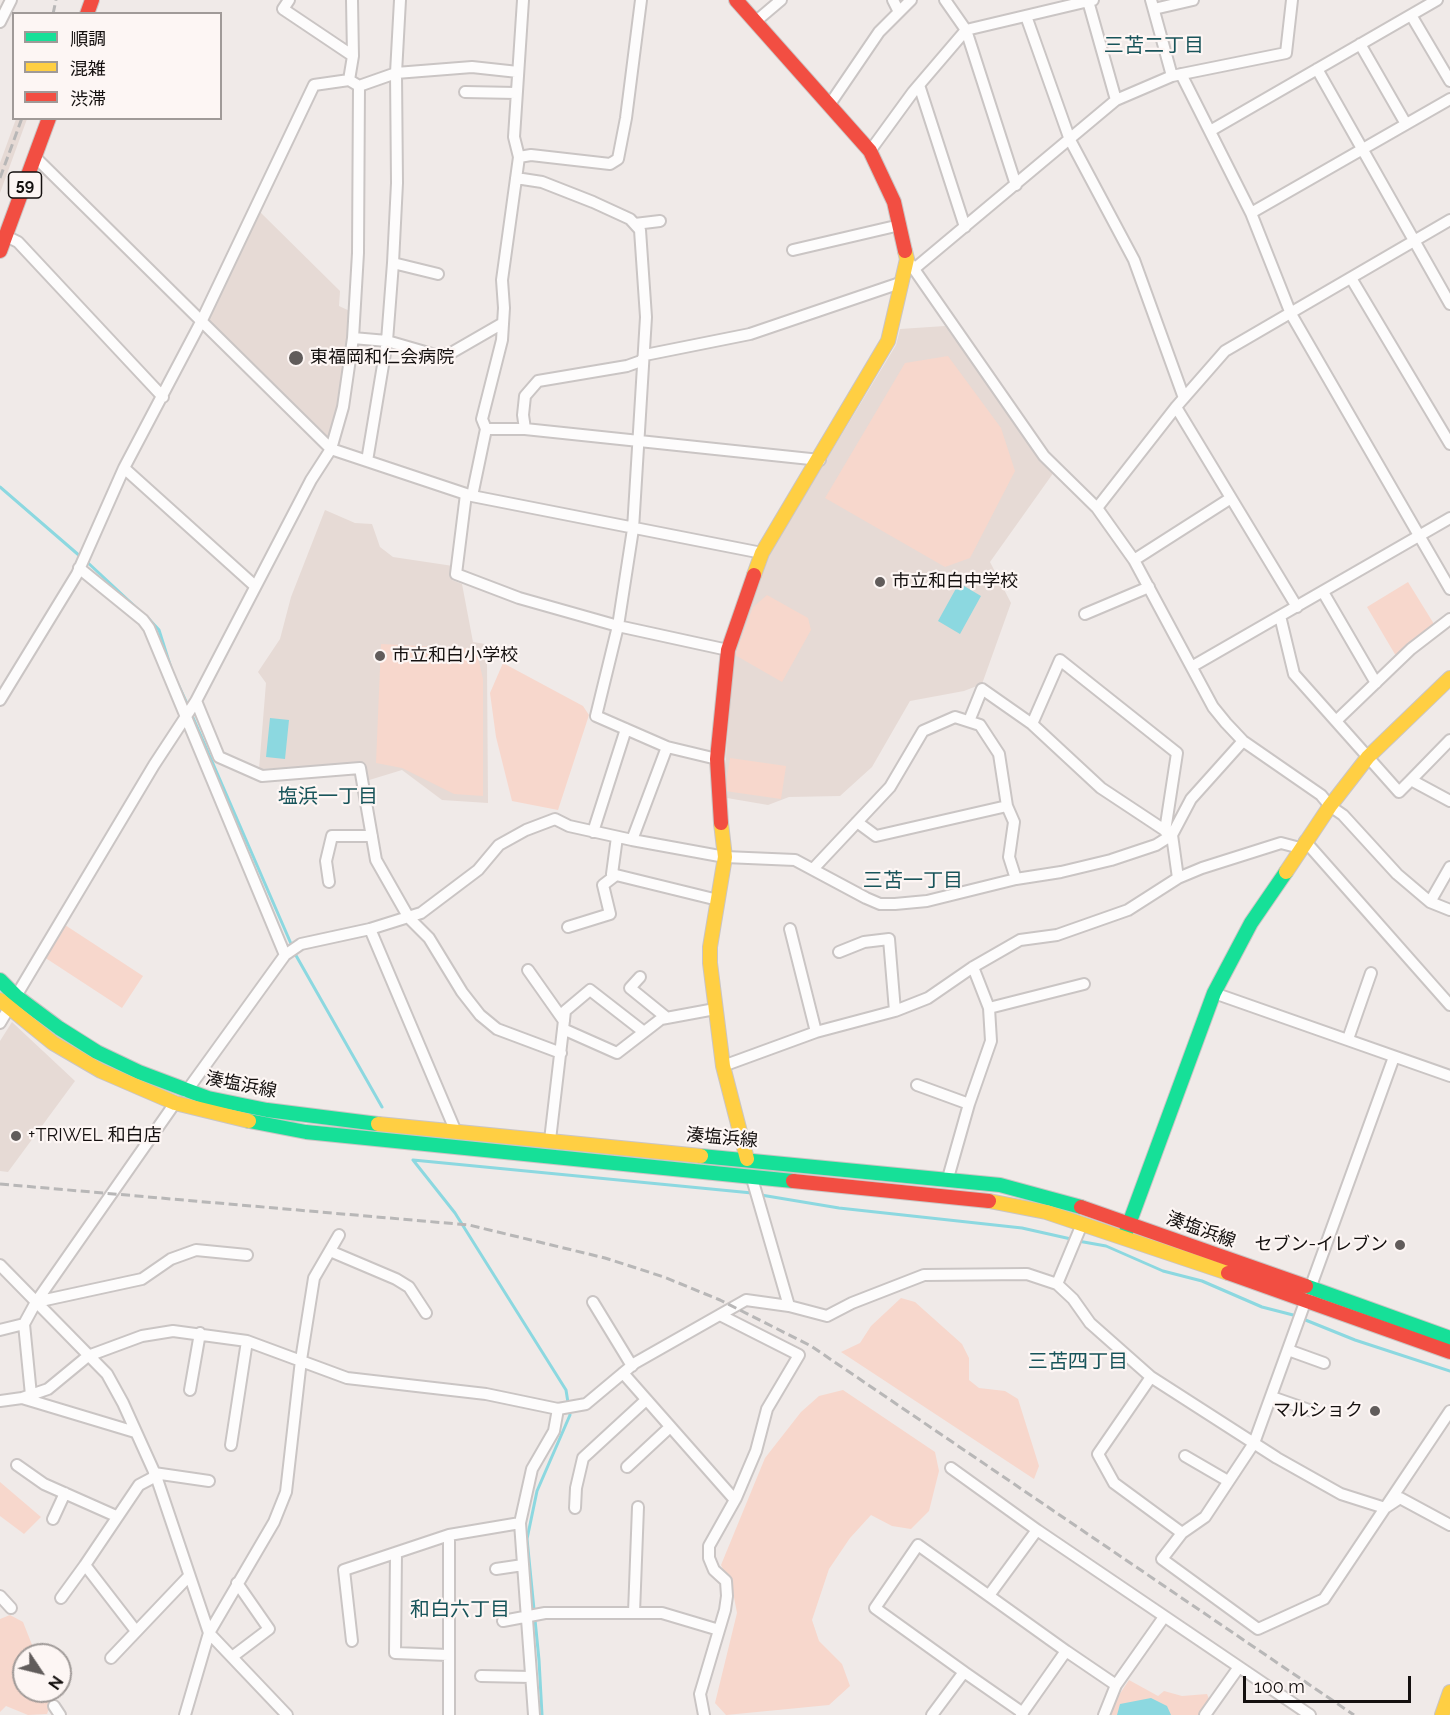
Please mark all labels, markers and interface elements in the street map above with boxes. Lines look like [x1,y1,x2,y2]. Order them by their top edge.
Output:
legend [12,12,222,120]
text: 順調 [70,28,106,49]
district label: 三苫二丁目 [1104,34,1204,58]
text: 混雑 [70,58,106,79]
text: 渋滞 [70,88,106,109]
road number: 59 [9,172,42,198]
place label: 東福岡和仁会病院 [310,347,454,369]
marker: 東福岡和仁会病院 [287,349,305,367]
place label: 市立和白中学校 [892,571,1018,593]
marker: 市立和白中学校 [873,575,887,589]
place label: 市立和白小学校 [392,645,518,667]
marker: 市立和白小学校 [373,649,387,663]
district label: 塩浜一丁目 [278,785,378,809]
district label: 三苫一丁目 [863,869,963,893]
street label: 湊塩浜線 [204,1068,278,1102]
street label: 湊塩浜線 [685,1124,759,1152]
place label: +TRIWEL 和白店 [28,1125,162,1147]
marker: +TRIWEL 和白店 [9,1129,23,1143]
street label: 湊塩浜線 [1163,1208,1239,1252]
place label: セブン-イレブン [1254,1234,1388,1256]
marker: セブン-イレブン [1393,1238,1407,1252]
district label: 三苫四丁目 [1028,1350,1128,1374]
place label: マルショク [1273,1400,1363,1422]
marker: マルショク [1368,1404,1382,1418]
district label: 和白六丁目 [410,1598,510,1622]
north arrow [12,1643,72,1703]
scale bar [1246,1664,1414,1702]
text: N [44,1672,67,1693]
text: 100 m [1254,1676,1305,1697]

